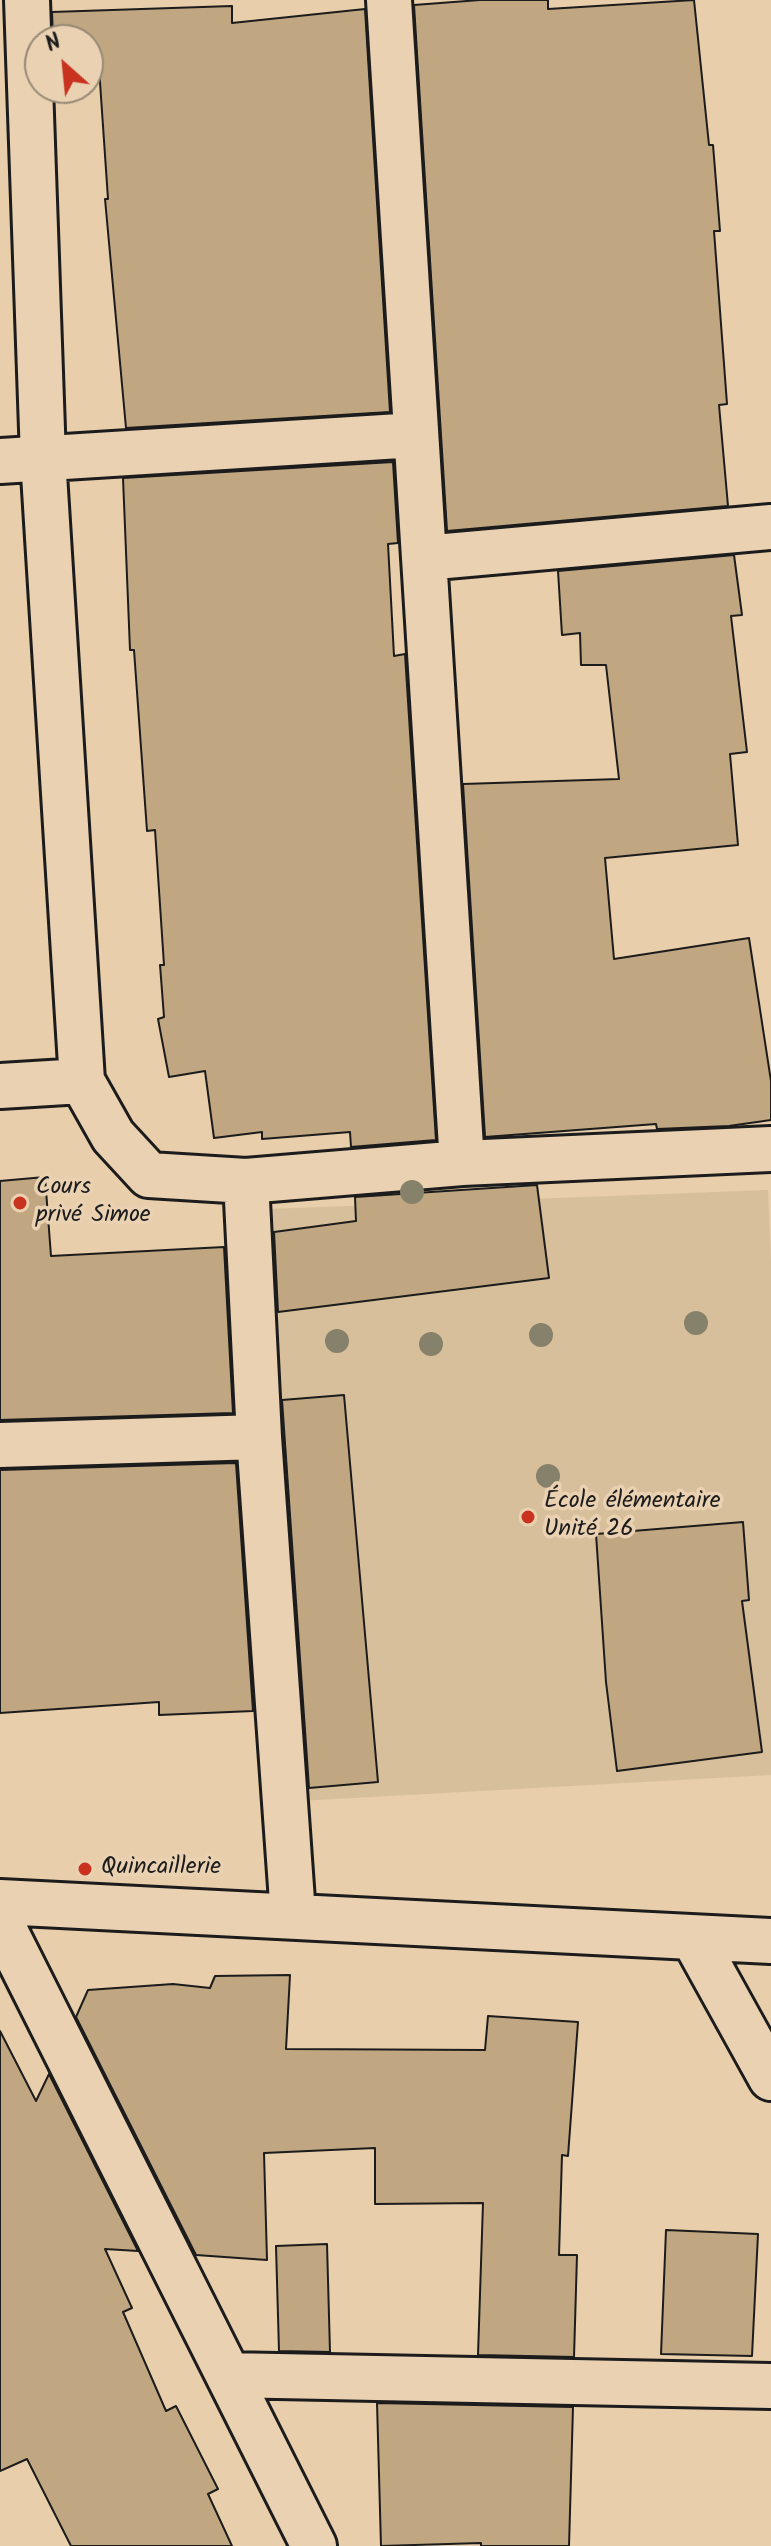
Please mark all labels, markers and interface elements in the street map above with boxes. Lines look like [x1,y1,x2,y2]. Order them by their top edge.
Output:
north arrow [24,24,104,104]
text: N [40,25,68,63]
place label: Cours privé Simoe [36,1175,151,1231]
marker: Cours privé Simoe [11,1194,29,1212]
place label: École élémentaire Unité 26 [544,1489,720,1545]
marker: École élémentaire Unité 26 [519,1508,537,1526]
place label: Quincaillerie [101,1855,221,1883]
marker: Quincaillerie [76,1860,94,1878]

